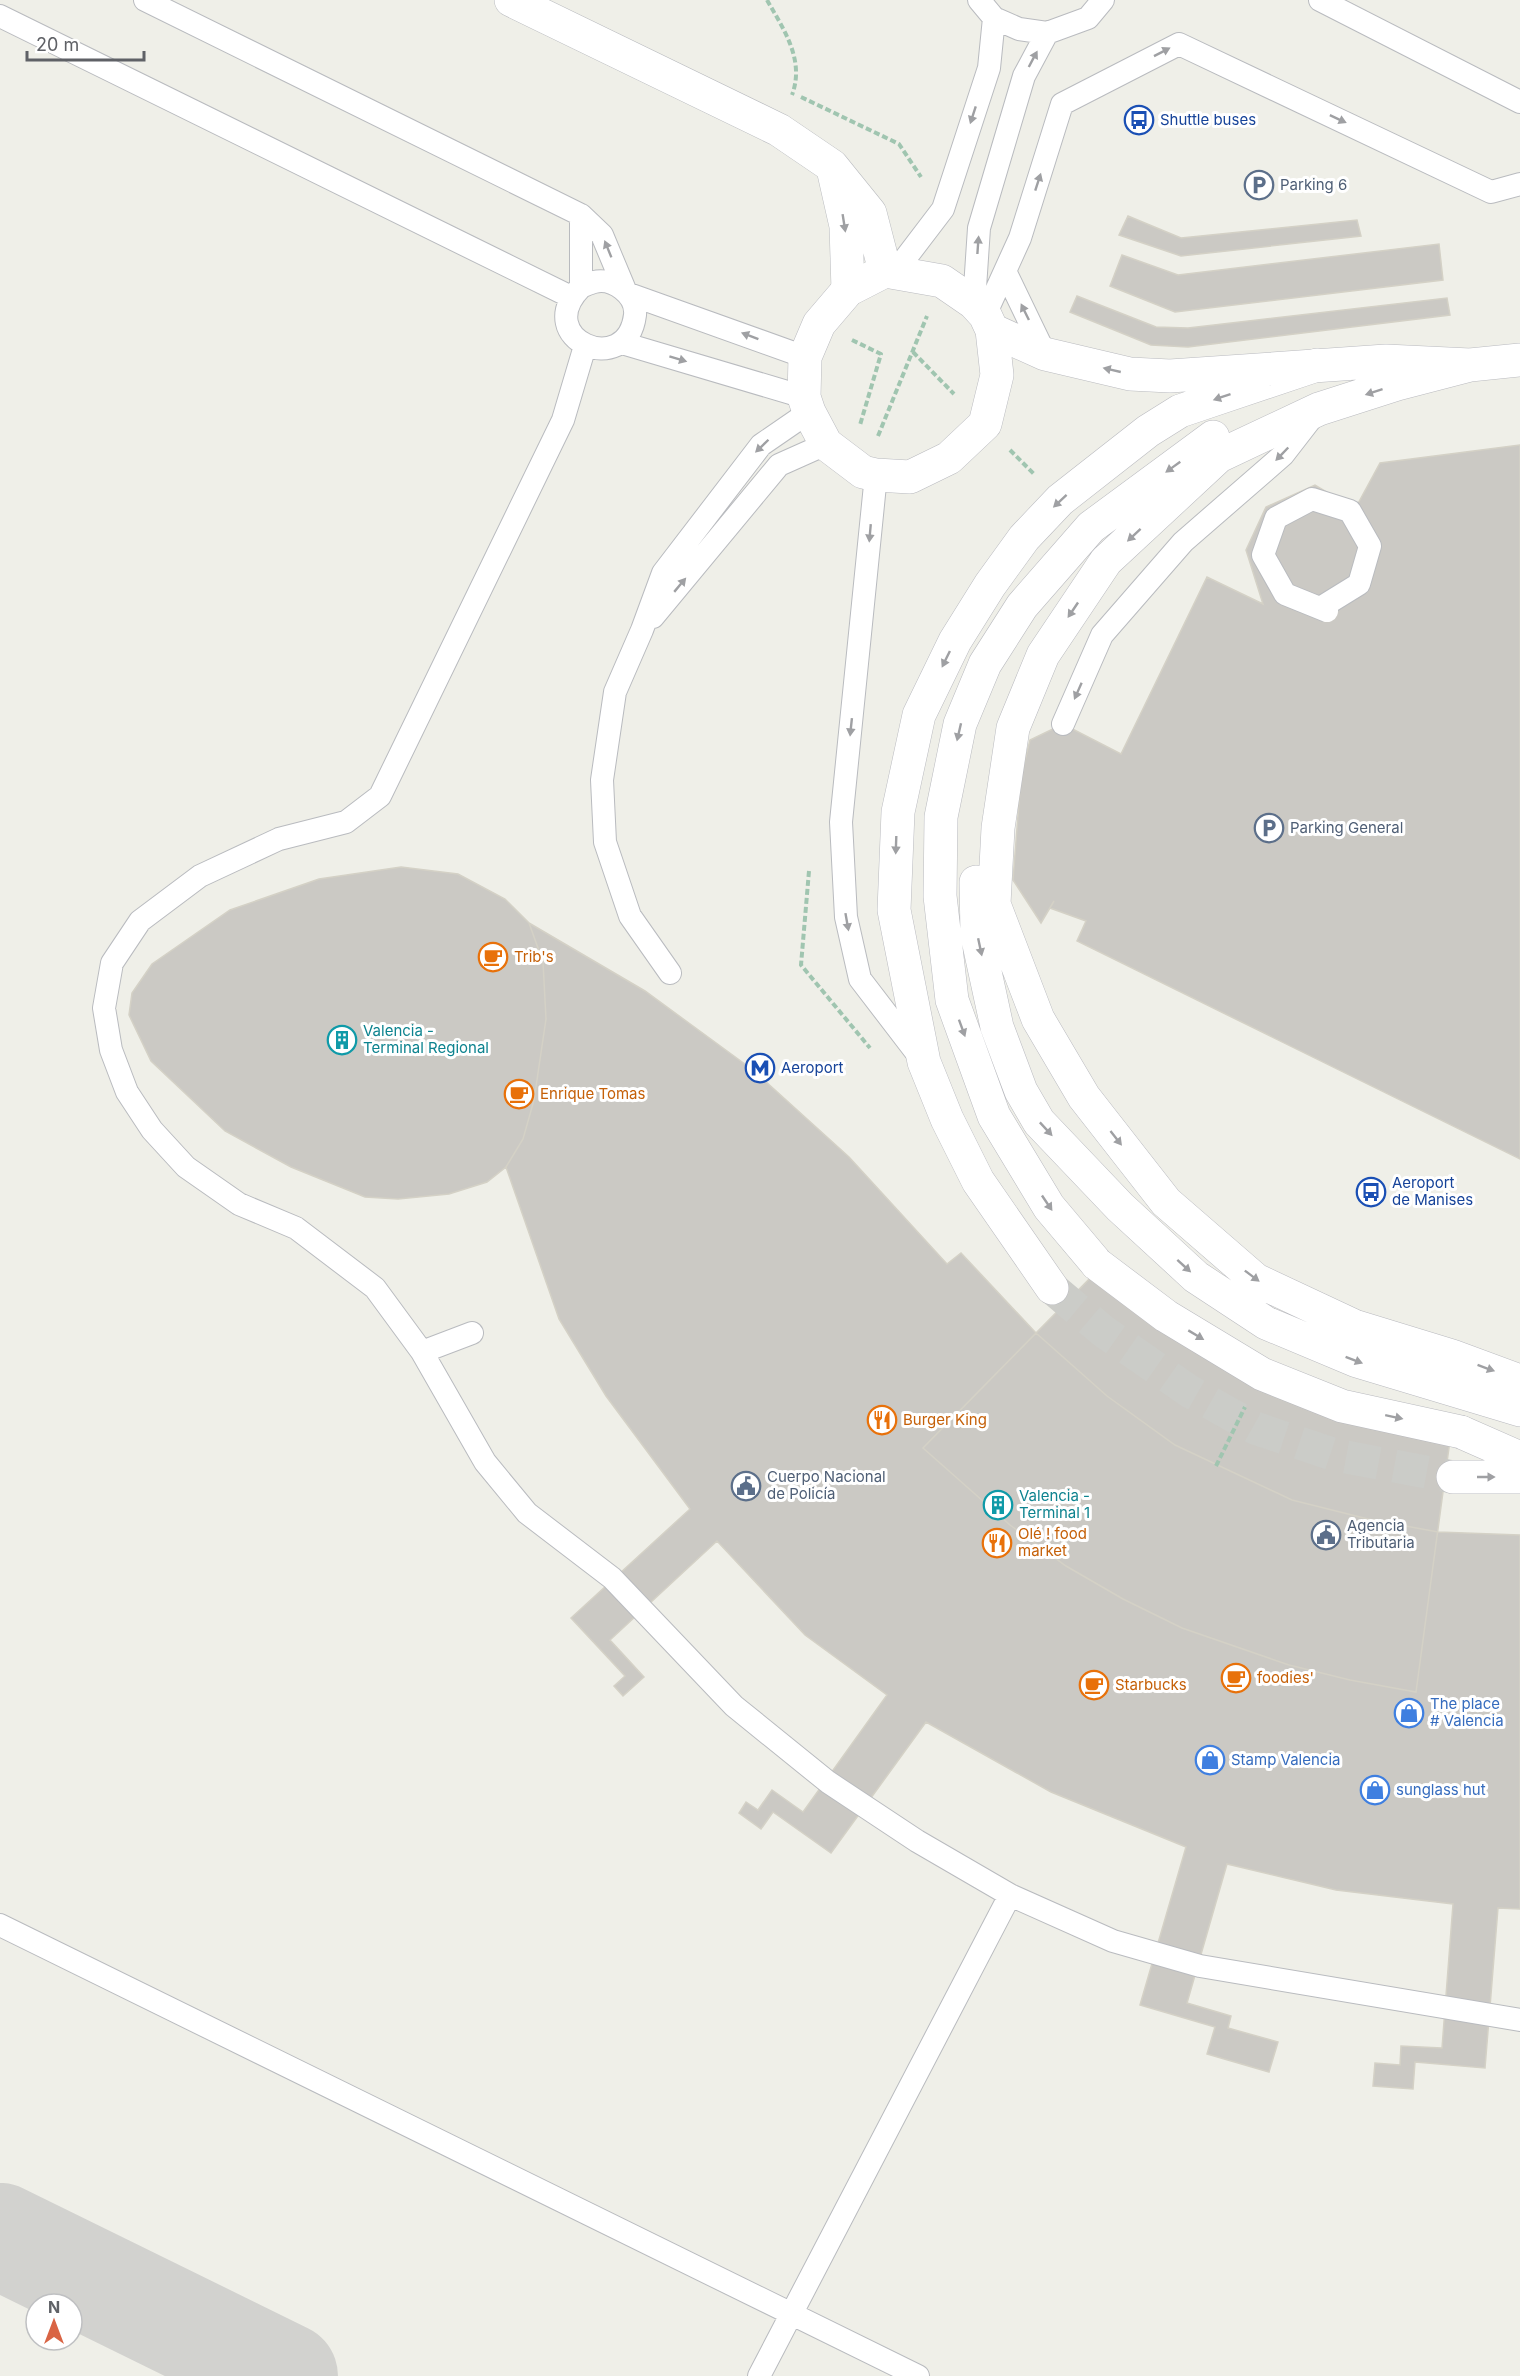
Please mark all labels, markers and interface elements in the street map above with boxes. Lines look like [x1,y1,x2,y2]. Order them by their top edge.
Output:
scale bar [27,24,144,62]
text: 20 m [36,34,79,55]
one-way arrow [1154,47,1171,57]
one-way arrow [1028,50,1038,67]
bus stop icon: Shuttle buses [1123,104,1155,136]
one-way arrow [968,106,978,124]
place label: Shuttle buses [1160,110,1256,129]
one-way arrow [1330,115,1347,124]
parking icon: Parking 6 [1243,169,1275,201]
one-way arrow [1033,173,1043,191]
place label: Parking 6 [1280,175,1347,194]
one-way arrow [840,214,849,233]
one-way arrow [974,236,983,255]
one-way arrow [603,240,612,258]
one-way arrow [1021,304,1030,321]
one-way arrow [741,331,759,340]
one-way arrow [669,355,687,364]
one-way arrow [1103,364,1121,374]
one-way arrow [1365,388,1383,397]
one-way arrow [1213,393,1231,402]
one-way arrow [754,439,769,453]
one-way arrow [1275,447,1289,462]
one-way arrow [1165,460,1180,472]
one-way arrow [1052,494,1067,508]
one-way arrow [865,524,875,543]
one-way arrow [1127,528,1141,542]
one-way arrow [673,577,686,593]
one-way arrow [1067,601,1079,617]
one-way arrow [942,650,951,667]
one-way arrow [1072,682,1082,700]
one-way arrow [846,718,856,737]
one-way arrow [953,723,963,742]
parking icon: Parking General [1253,812,1285,844]
place label: Parking General [1290,818,1403,837]
one-way arrow [892,836,901,855]
one-way arrow [843,912,852,931]
one-way arrow [976,938,985,957]
cafe icon: Trib's [477,941,509,973]
place label: Trib's [514,947,554,966]
one-way arrow [958,1019,968,1037]
place label: Valencia - Terminal Regional [363,1021,489,1057]
building icon: Valencia - Terminal Regional [326,1024,358,1056]
metro station icon: Aeroport [744,1052,776,1084]
place label: Aeroport [781,1058,844,1077]
cafe icon: Enrique Tomas [503,1078,535,1110]
place label: Enrique Tomas [540,1084,645,1103]
one-way arrow [1039,1121,1053,1136]
one-way arrow [1110,1130,1123,1146]
place label: Aeroport de Manises [1392,1173,1473,1209]
bus stop icon: Aeroport de Manises [1355,1176,1387,1208]
one-way arrow [1041,1194,1053,1210]
one-way arrow [1176,1259,1191,1272]
one-way arrow [1244,1270,1260,1282]
one-way arrow [1188,1329,1204,1340]
one-way arrow [1345,1355,1363,1365]
one-way arrow [1477,1364,1495,1374]
restaurant icon: Burger King [866,1404,898,1436]
place label: Burger King [903,1410,987,1429]
one-way arrow [1384,1413,1403,1423]
place label: Cuerpo Nacional de Policía [767,1467,886,1503]
public building icon: Cuerpo Nacional de Policía [730,1470,762,1502]
one-way arrow [1477,1472,1496,1482]
place label: Valencia - Terminal 1 [1019,1486,1090,1522]
building icon: Valencia - Terminal 1 [982,1489,1014,1521]
place label: Agencia Tributaria [1347,1516,1415,1552]
public building icon: Agencia Tributaria [1310,1519,1342,1551]
place label: Olé ! food market [1018,1524,1087,1560]
restaurant icon: Olé ! food market [981,1527,1013,1559]
cafe icon: foodies' [1220,1662,1252,1694]
place label: foodies' [1257,1668,1314,1687]
cafe icon: Starbucks [1078,1669,1110,1701]
place label: Starbucks [1115,1675,1187,1694]
place label: The place # Valencia [1430,1694,1504,1730]
shop icon: The place # Valencia [1393,1697,1425,1729]
shop icon: Stamp Valencia [1194,1744,1226,1776]
place label: Stamp Valencia [1231,1750,1340,1769]
shop icon: sunglass hut [1359,1774,1391,1806]
place label: sunglass hut [1396,1780,1486,1799]
north arrow [24,2292,84,2352]
text: N [48,2297,60,2317]

